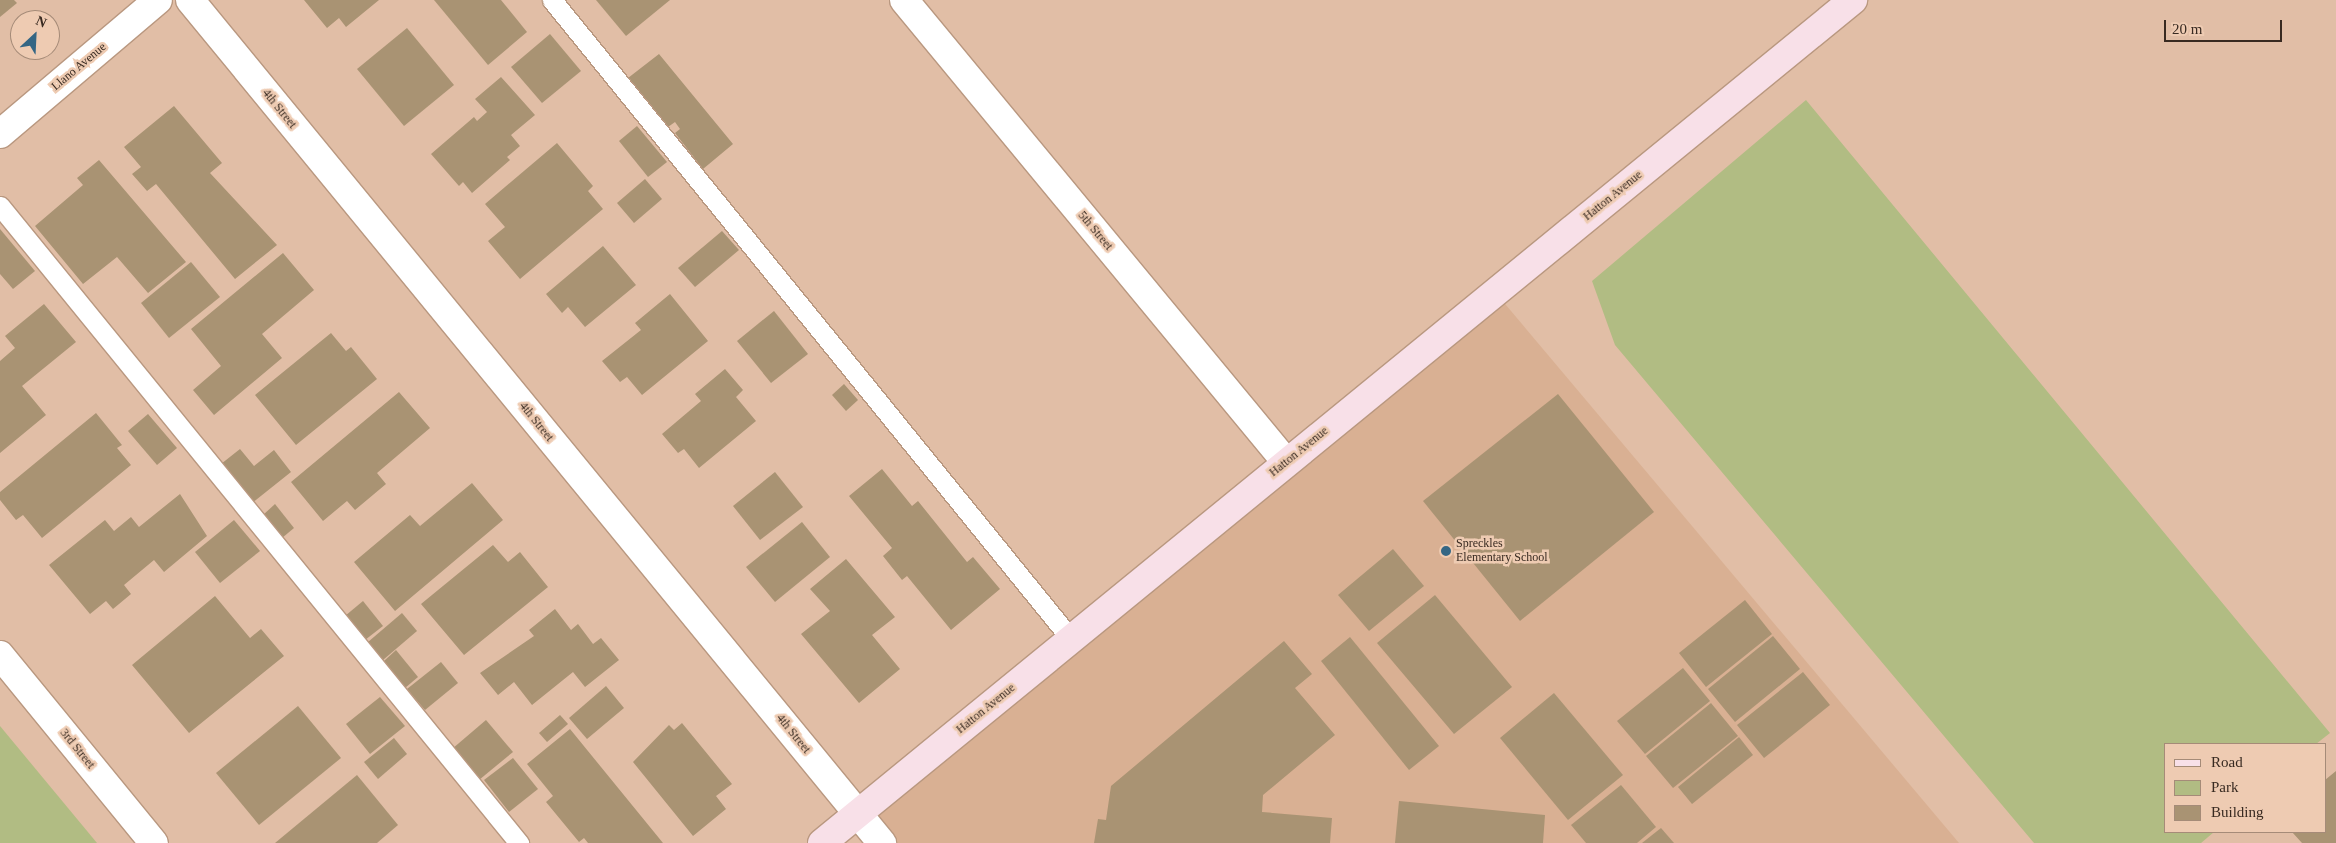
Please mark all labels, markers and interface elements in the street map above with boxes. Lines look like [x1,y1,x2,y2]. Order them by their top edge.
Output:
north arrow [10,10,60,60]
scale bar [2166,10,2284,42]
text: N [33,13,49,31]
text: 20 m [2172,21,2202,37]
street label: Llano Avenue [49,40,109,94]
street label: 4th Street [259,86,299,132]
street label: Hatton Avenue [1580,168,1646,224]
street label: 5th Street [1075,209,1115,253]
street label: 4th Street [516,399,556,445]
street label: Hatton Avenue [1266,424,1332,480]
place label: Spreckles Elementary School [1456,537,1548,565]
marker: Spreckles Elementary School [1440,545,1452,557]
street label: Hatton Avenue [953,681,1019,737]
street label: 4th Street [773,711,813,757]
street label: 3rd Street [57,726,97,772]
legend [2164,743,2326,833]
text: Road [2211,754,2243,770]
text: Park [2211,779,2239,795]
text: Building [2211,804,2264,820]

